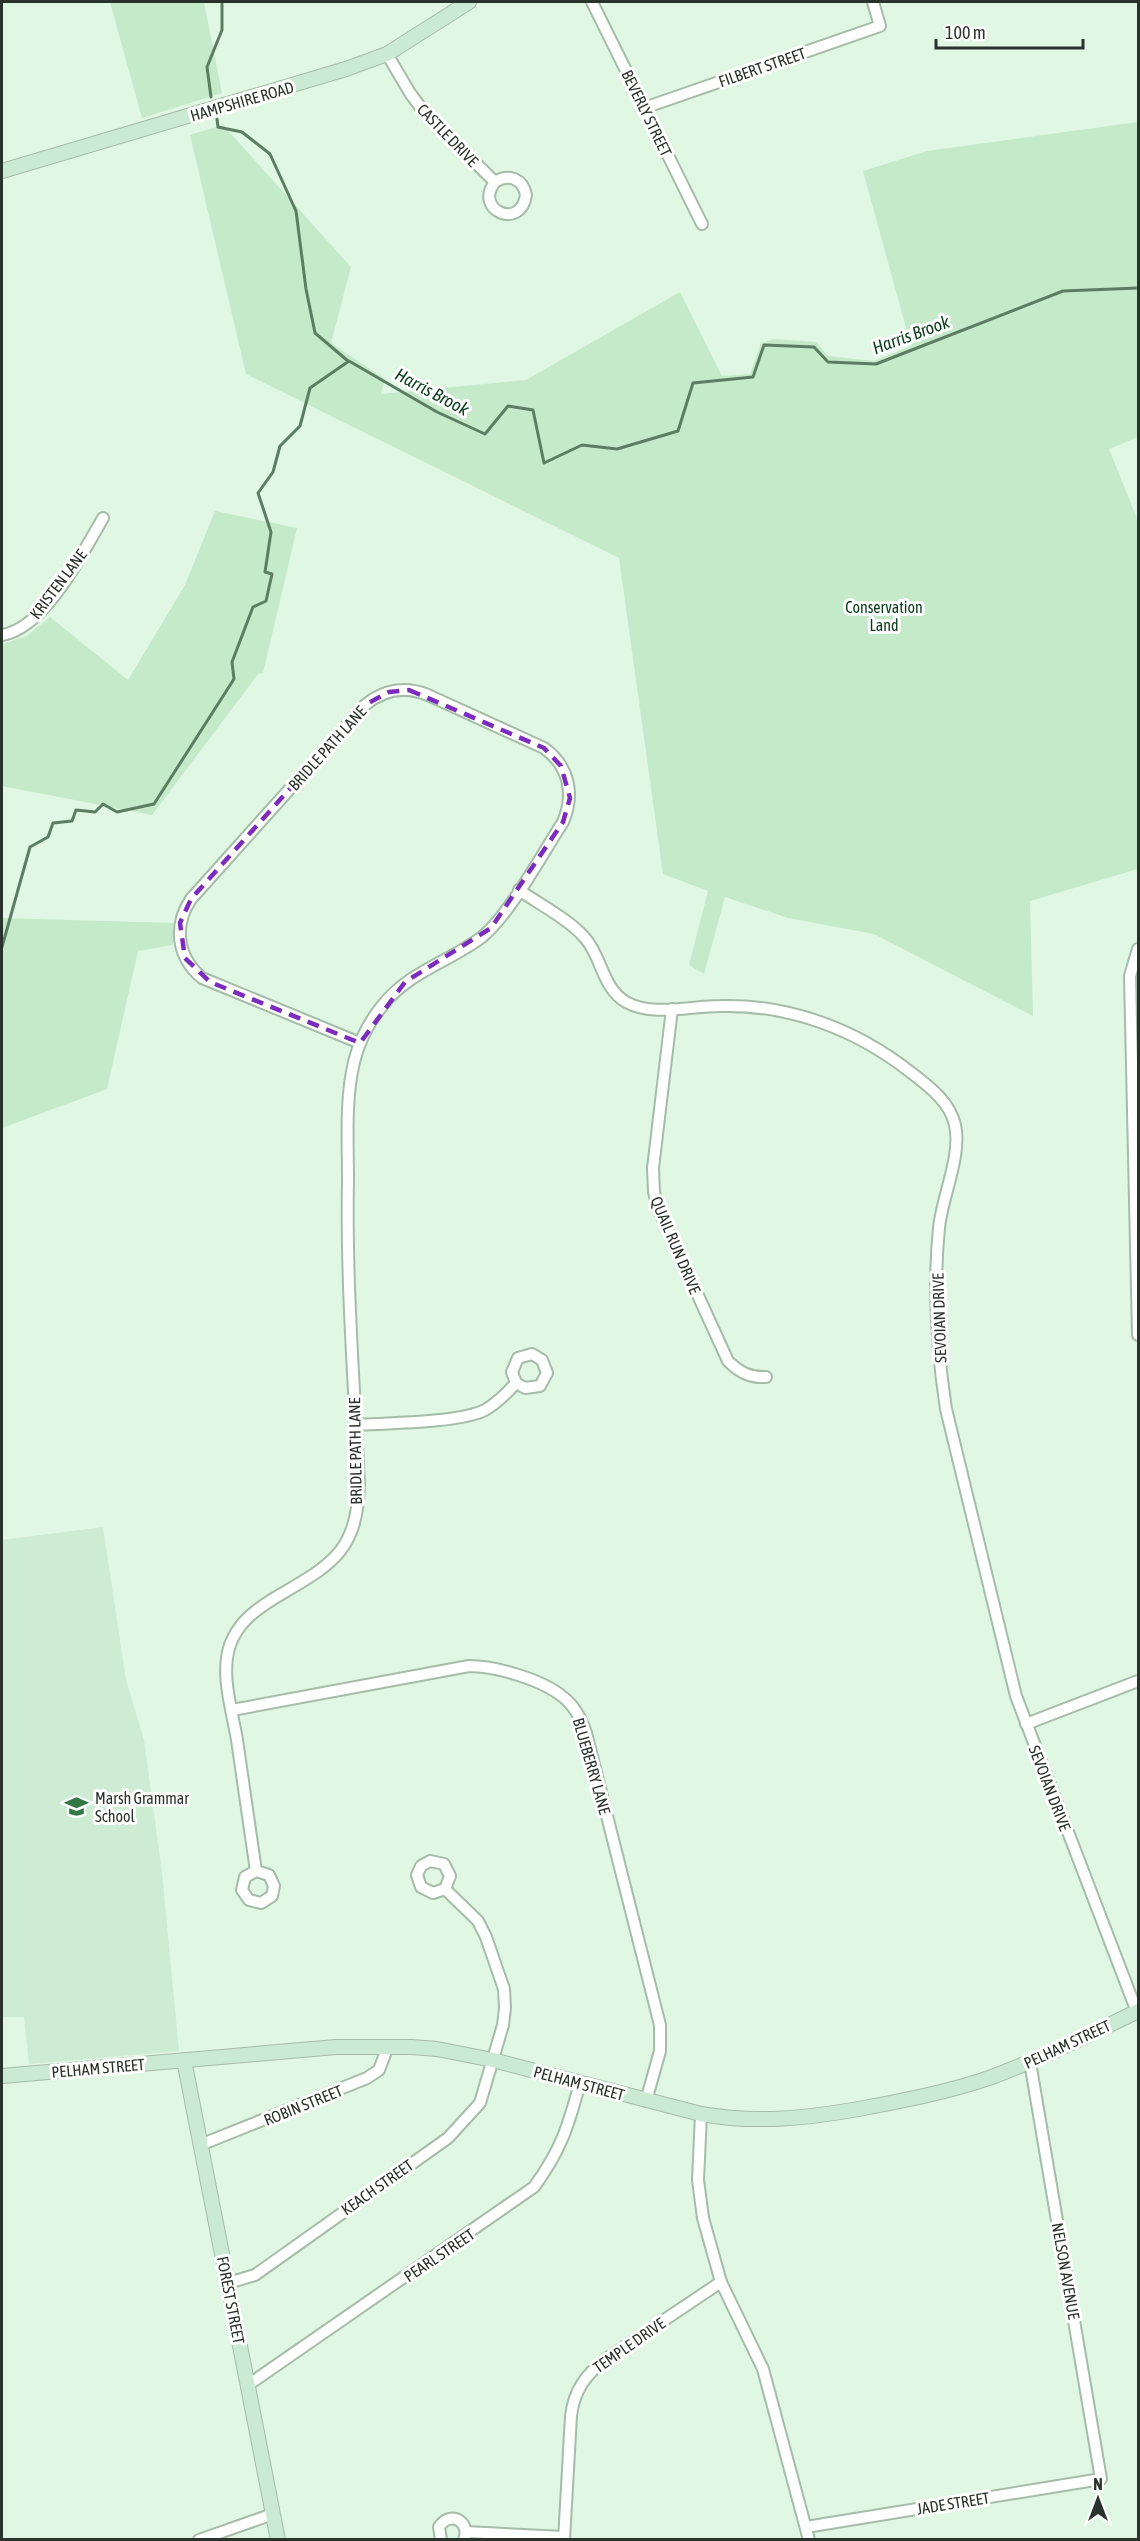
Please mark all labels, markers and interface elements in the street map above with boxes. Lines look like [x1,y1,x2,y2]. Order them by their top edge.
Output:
scale bar [936,12,1083,50]
text: 100 m [945,22,986,43]
street label: FILBERT STREET [716,44,808,90]
street label: BEVERLY STREET [618,67,676,159]
street label: HAMPSHIRE ROAD [188,78,296,124]
street label: CASTLE DRIVE [414,100,482,170]
water label: Harris Brook [869,311,953,358]
water label: Harris Brook [392,363,474,420]
street label: KRISTEN LANE [26,546,90,622]
park label: Conservation Land [845,598,923,634]
street label: BRIDLE PATH LANE [285,702,370,794]
street label: QUAIL RUN DRIVE [647,1194,705,1296]
street label: SEVOIAN DRIVE [928,1273,950,1363]
street label: BRIDLE PATH LANE [345,1397,365,1505]
street label: BLUEBERRY LANE [570,1716,614,1817]
street label: SEVOIAN DRIVE [1026,1743,1075,1833]
place label: Marsh Grammar School [95,1789,189,1825]
school or university icon: Marsh Grammar School [64,1794,90,1820]
street label: PELHAM STREET [1021,2016,1113,2072]
street label: PELHAM STREET [51,2055,145,2081]
street label: PELHAM STREET [532,2062,626,2104]
street label: ROBIN STREET [261,2081,345,2129]
street label: KEACH STREET [338,2156,416,2218]
street label: NELSON AVENUE [1049,2221,1083,2321]
street label: PEARL STREET [400,2225,478,2285]
street label: FOREST STREET [214,2255,248,2345]
street label: TEMPLE DRIVE [590,2314,668,2376]
north arrow [1068,2469,1128,2529]
text: N [1093,2475,1103,2493]
street label: JADE STREET [915,2488,991,2518]

